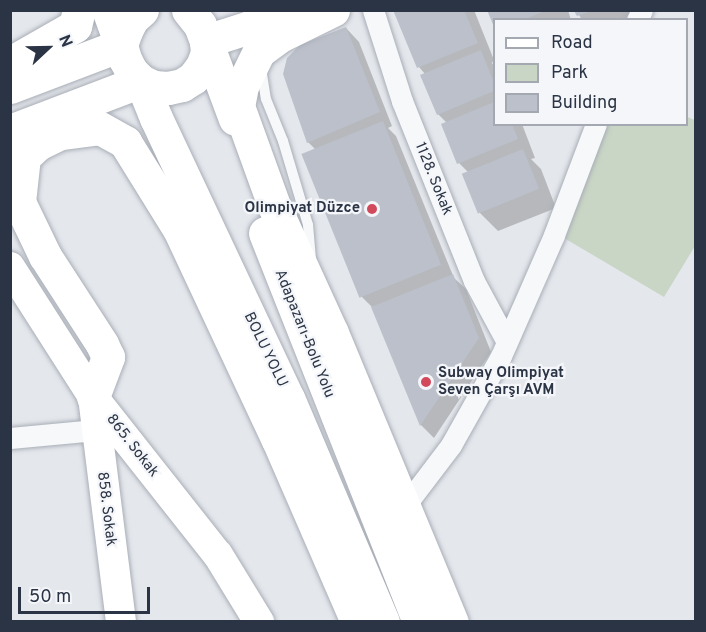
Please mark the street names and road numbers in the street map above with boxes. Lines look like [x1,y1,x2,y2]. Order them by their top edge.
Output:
street label: 1128. Sokak [410,140,456,218]
street label: Adapazarı-Bolu Yolu [270,267,338,401]
street label: BOLU YOLU [239,309,291,391]
street label: 865. Sokak [102,411,162,481]
street label: 858. Sokak [92,471,120,547]

